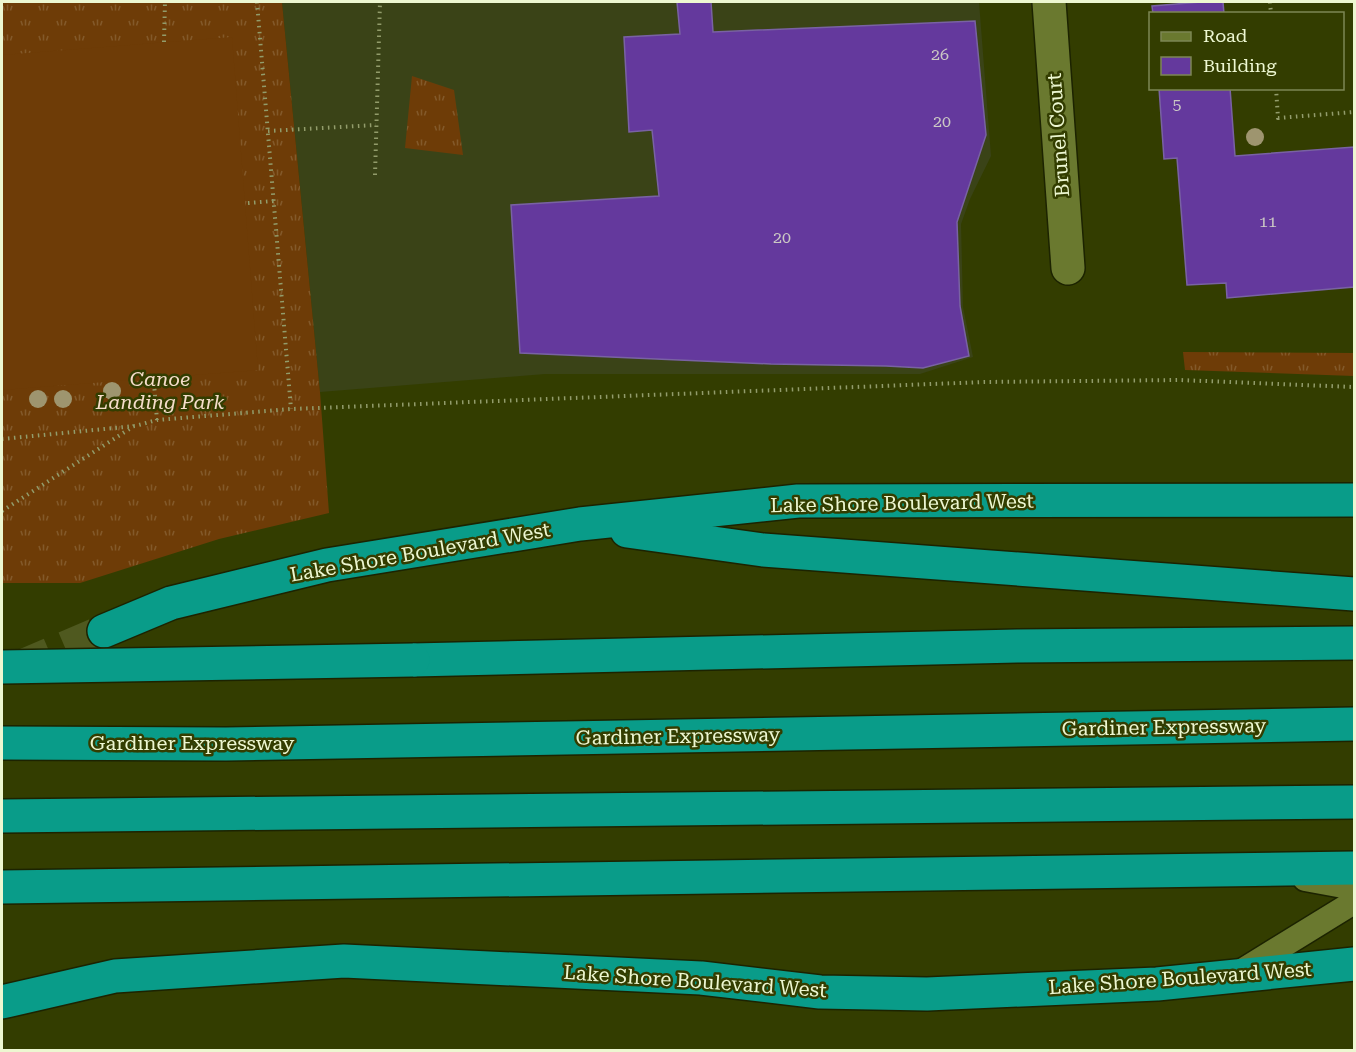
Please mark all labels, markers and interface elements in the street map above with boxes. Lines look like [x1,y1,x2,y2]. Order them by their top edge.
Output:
legend [1149,12,1344,90]
text: Road [1203,25,1248,46]
house number: 26 [931,45,949,64]
text: Building [1203,55,1277,76]
street label: Brunel Court [1042,72,1074,198]
house number: 5 [1173,95,1182,114]
house number: 20 [933,112,951,131]
house number: 11 [1259,212,1277,231]
house number: 20 [773,228,791,247]
park label: Canoe Landing Park [95,367,224,414]
street label: Lake Shore Boulevard West [770,489,1035,517]
street label: Lake Shore Boulevard West [288,517,553,587]
street label: Gardiner Expressway [1061,713,1267,741]
street label: Gardiner Expressway [575,722,781,750]
street label: Gardiner Expressway [90,731,295,755]
street label: Lake Shore Boulevard West [1048,957,1313,999]
street label: Lake Shore Boulevard West [563,960,828,1002]

